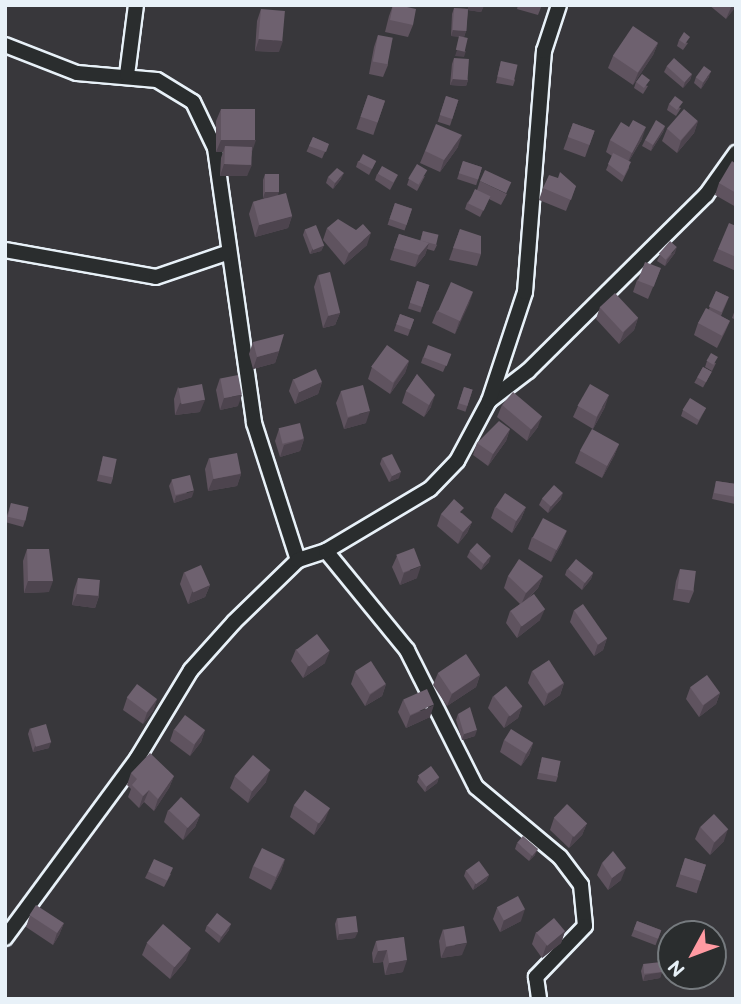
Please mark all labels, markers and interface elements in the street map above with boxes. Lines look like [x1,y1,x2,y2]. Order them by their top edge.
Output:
north arrow [657,920,727,990]
text: N [664,955,691,981]

